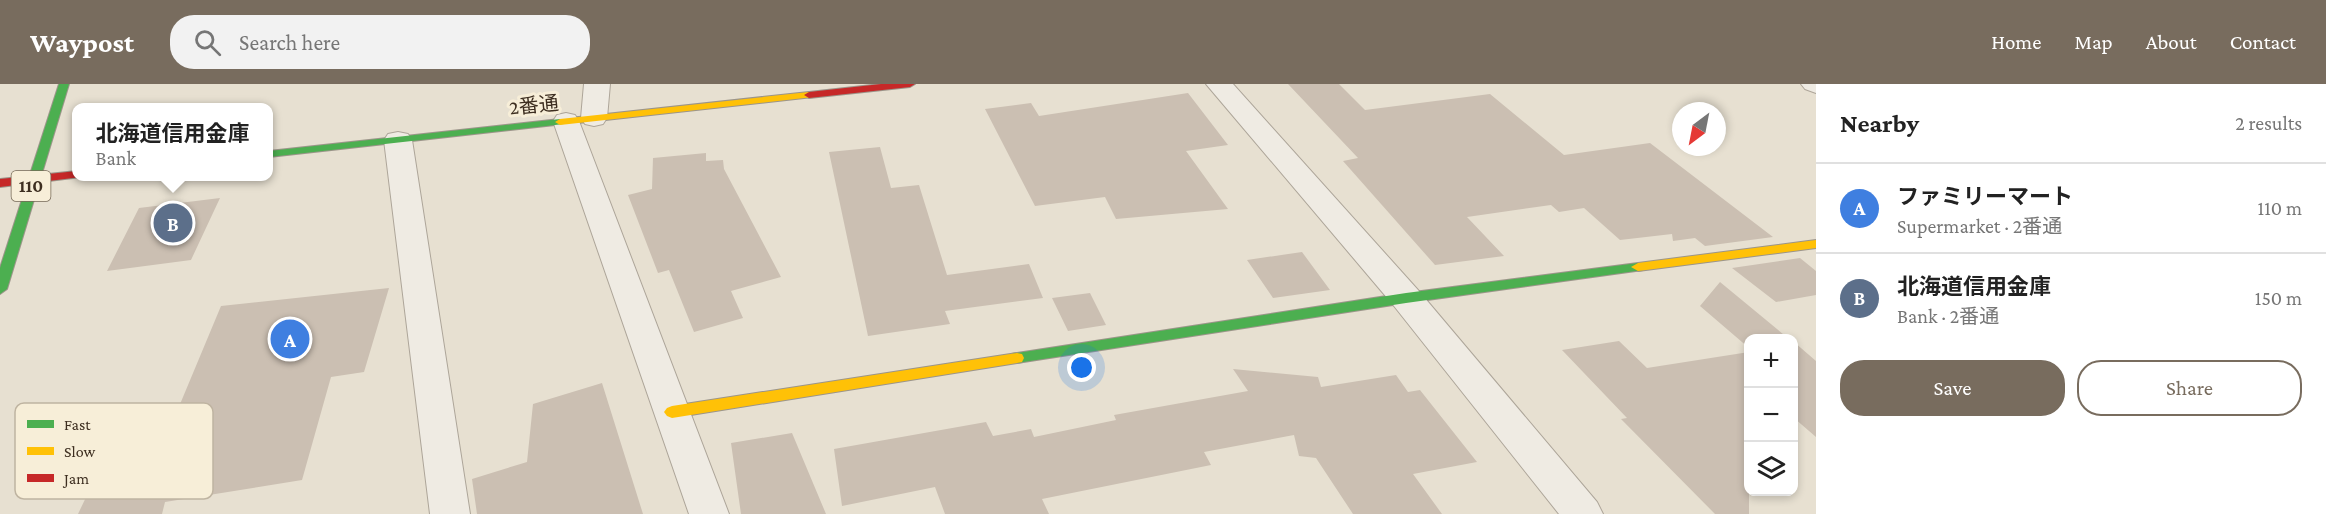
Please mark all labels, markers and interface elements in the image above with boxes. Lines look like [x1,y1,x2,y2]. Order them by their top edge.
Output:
search box [170,15,590,69]
icon: search [191,26,224,59]
text: Waypost [30,27,134,58]
text: Search here [239,30,340,55]
text: Home [1991,30,2041,54]
text: Map [2074,30,2113,54]
text: About [2146,30,2197,54]
text: Contact [2230,30,2296,54]
street label: 2番通 [508,91,560,119]
north arrow [1672,102,1726,156]
popup [72,103,273,181]
text: Nearby [1840,109,1919,138]
text: 2 results [2235,112,2302,134]
text: 北海道信用金庫 [95,121,250,146]
text: Bank [95,147,136,169]
road number: 110 [12,171,51,201]
text: ファミリーマート [1897,184,2073,209]
text: A [1854,197,1865,219]
text: 110 m [2258,197,2302,219]
pin: B [154,200,192,246]
text: Supermarket · 2番通 [1897,215,2062,237]
text: 北海道信用金庫 [1897,274,2051,299]
text: B [1854,287,1865,309]
text: 150 m [2255,287,2302,309]
text: Bank · 2番通 [1897,305,1999,327]
pin: A [270,316,310,362]
map controls [1744,334,1798,496]
button: + [1744,334,1798,388]
your location [1067,353,1096,382]
button: Save [1840,360,2065,416]
button: Share [2077,360,2302,416]
button: − [1744,388,1798,442]
legend [15,403,213,499]
text: Fast [64,416,91,433]
button: layers [1744,442,1798,496]
text: Slow [64,443,96,460]
text: Jam [62,470,89,488]

